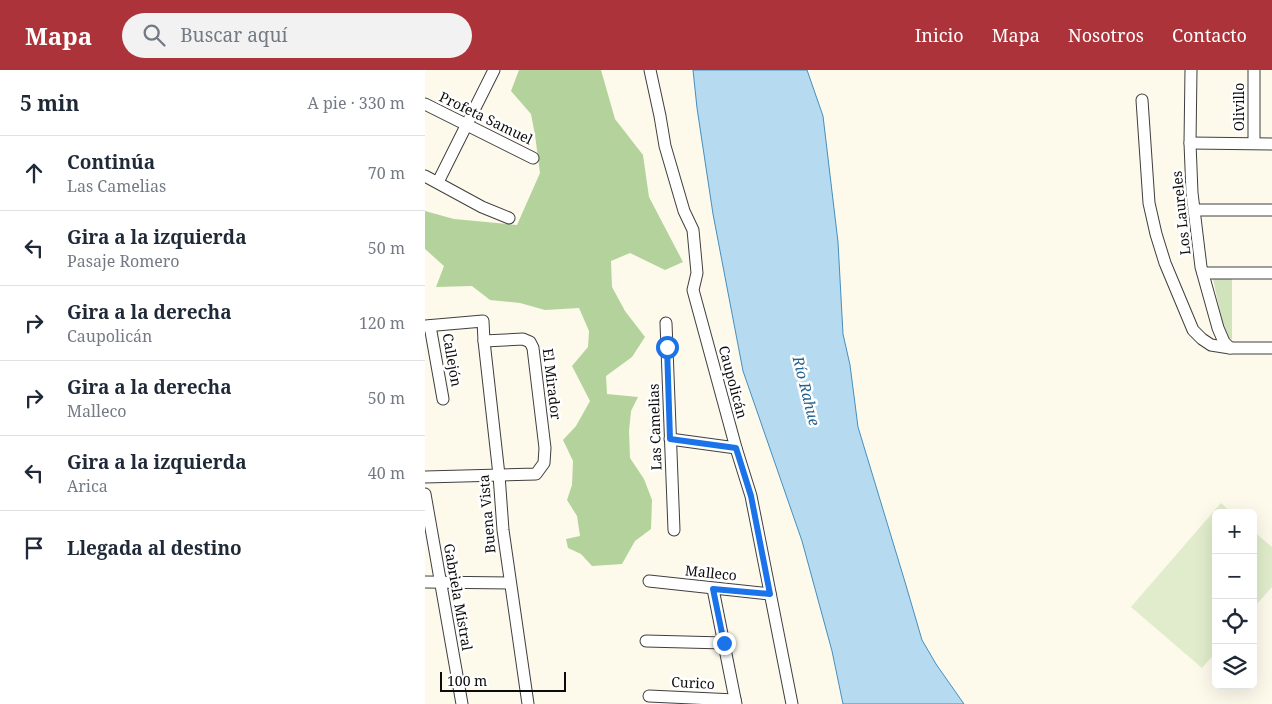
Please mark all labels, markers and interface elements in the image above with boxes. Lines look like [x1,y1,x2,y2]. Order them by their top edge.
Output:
search box [122,13,472,58]
text: Mapa [25,19,92,52]
icon: search [140,21,168,49]
text: Buscar aquí [180,22,288,48]
text: Inicio [915,23,964,47]
text: Mapa [992,23,1040,47]
text: Nosotros [1068,23,1144,47]
text: Contacto [1172,23,1247,47]
street label: Olivillo [1229,83,1248,131]
street label: Profeta Samuel [436,87,537,149]
text: 5 min [20,89,79,117]
text: A pie · 330 m [308,92,405,114]
text: Continúa [67,149,155,175]
icon: ahead [20,159,48,187]
text: 70 m [368,162,405,184]
street label: Los Laureles [1167,170,1194,256]
text: Las Camelias [67,175,166,197]
text: Gira a la izquierda [67,224,247,250]
icon: left [20,234,48,262]
text: 50 m [368,237,405,259]
text: Pasaje Romero [67,250,180,272]
text: Gira a la derecha [67,299,232,325]
icon: right [20,309,48,337]
text: 120 m [359,312,405,334]
text: Caupolicán [67,325,152,347]
street label: Callejón [438,332,467,388]
route start [656,336,679,359]
street label: Caupolicán [715,343,752,420]
street label: El Mirador [539,347,566,421]
water label: Río Rahue [788,353,825,428]
text: Gira a la derecha [67,374,232,400]
street label: Las Camelias [643,383,666,471]
icon: right [20,384,48,412]
text: 50 m [368,387,405,409]
text: Malleco [67,400,127,422]
text: Gira a la izquierda [67,449,247,475]
icon: left [20,459,48,487]
text: 40 m [368,462,405,484]
street label: Buena Vista [474,474,499,554]
text: Arica [67,475,108,497]
map controls [1212,509,1257,689]
button: + [1212,509,1257,554]
icon: arrive [20,534,48,562]
text: Llegada al destino [67,535,242,561]
street label: Gabriela Mistral [440,542,477,653]
button: − [1212,554,1257,599]
street label: Malleco [684,560,738,585]
button: locate [1212,599,1257,644]
route end [713,632,736,655]
button: layers [1212,644,1257,689]
scale bar [440,669,566,692]
text: 100 m [447,671,487,690]
street label: Curico [671,672,715,693]

